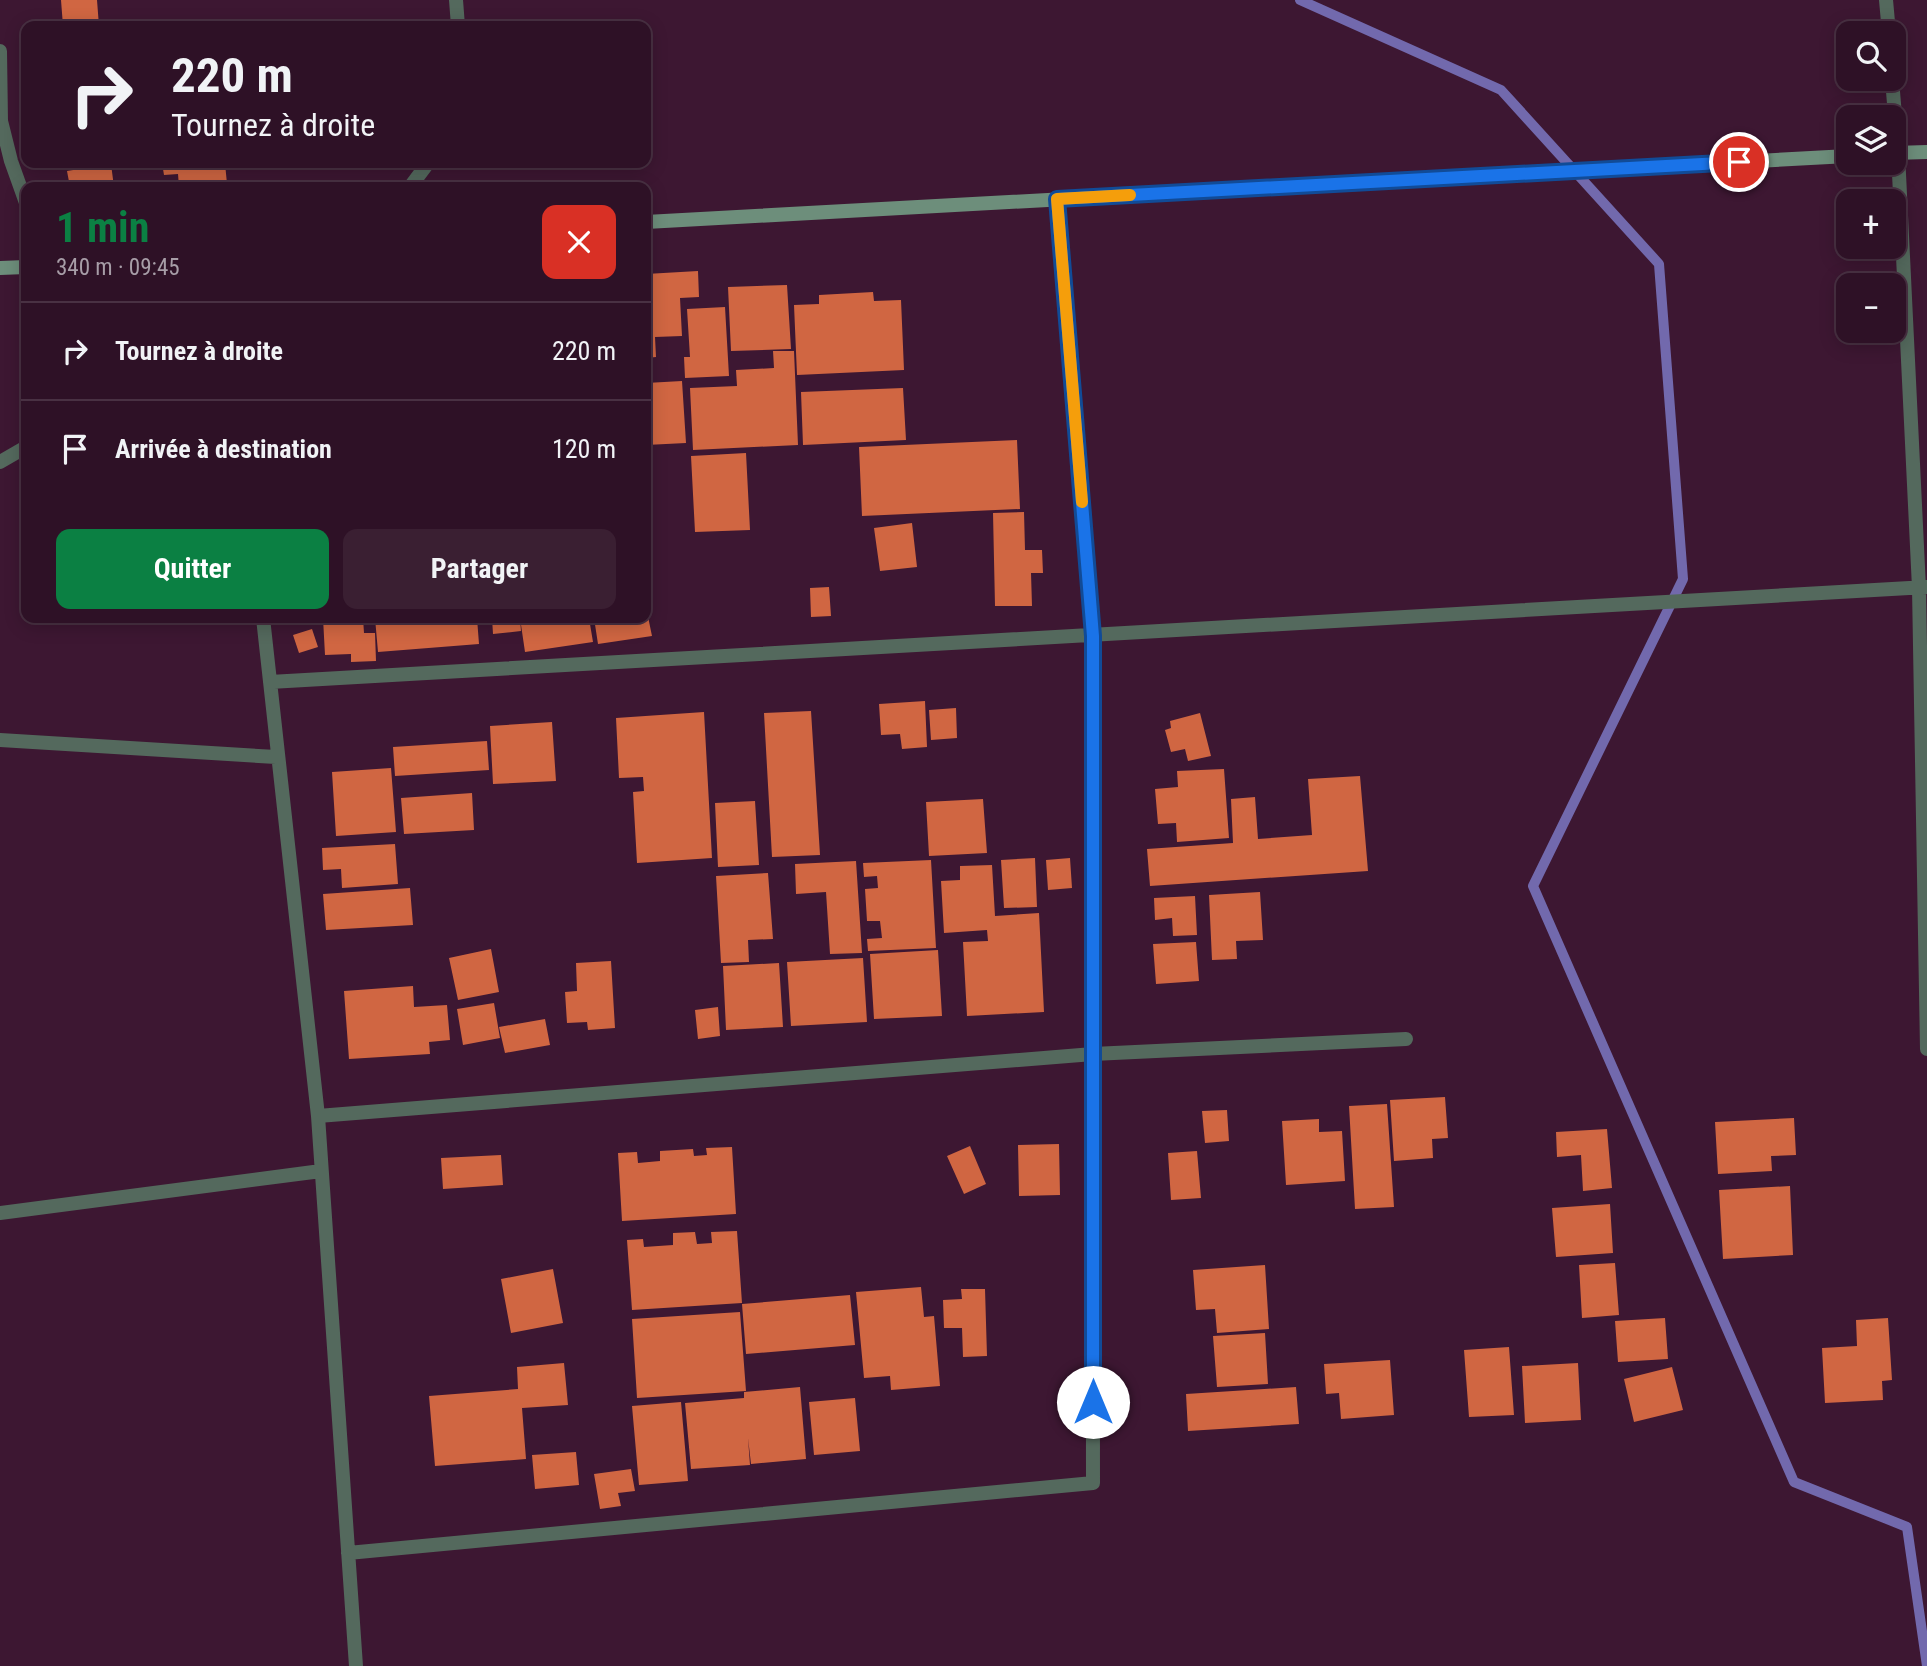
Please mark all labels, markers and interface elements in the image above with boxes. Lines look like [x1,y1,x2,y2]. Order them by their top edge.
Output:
map controls [1836,21,1906,343]
button: search [1836,21,1906,91]
text: 220 m [171,47,293,104]
icon: right [56,49,147,140]
button: layers [1836,105,1906,175]
text: Tournez à droite [171,106,375,144]
pin [1709,132,1769,192]
icon: arrive [1720,143,1758,181]
button: + [1836,189,1906,259]
text: 1 min [56,203,149,252]
button: close [542,205,616,279]
text: 340 m · 09:45 [56,254,180,281]
button: − [1836,273,1906,343]
icon: right [56,332,94,370]
text: Tournez à droite [115,336,283,366]
text: 220 m [552,336,616,366]
icon: arrive [56,430,94,468]
text: Arrivée à destination [115,434,332,464]
text: 120 m [552,434,616,464]
button: Quitter [56,529,329,609]
button: Partager [343,529,616,609]
position arrow [1056,1365,1130,1439]

